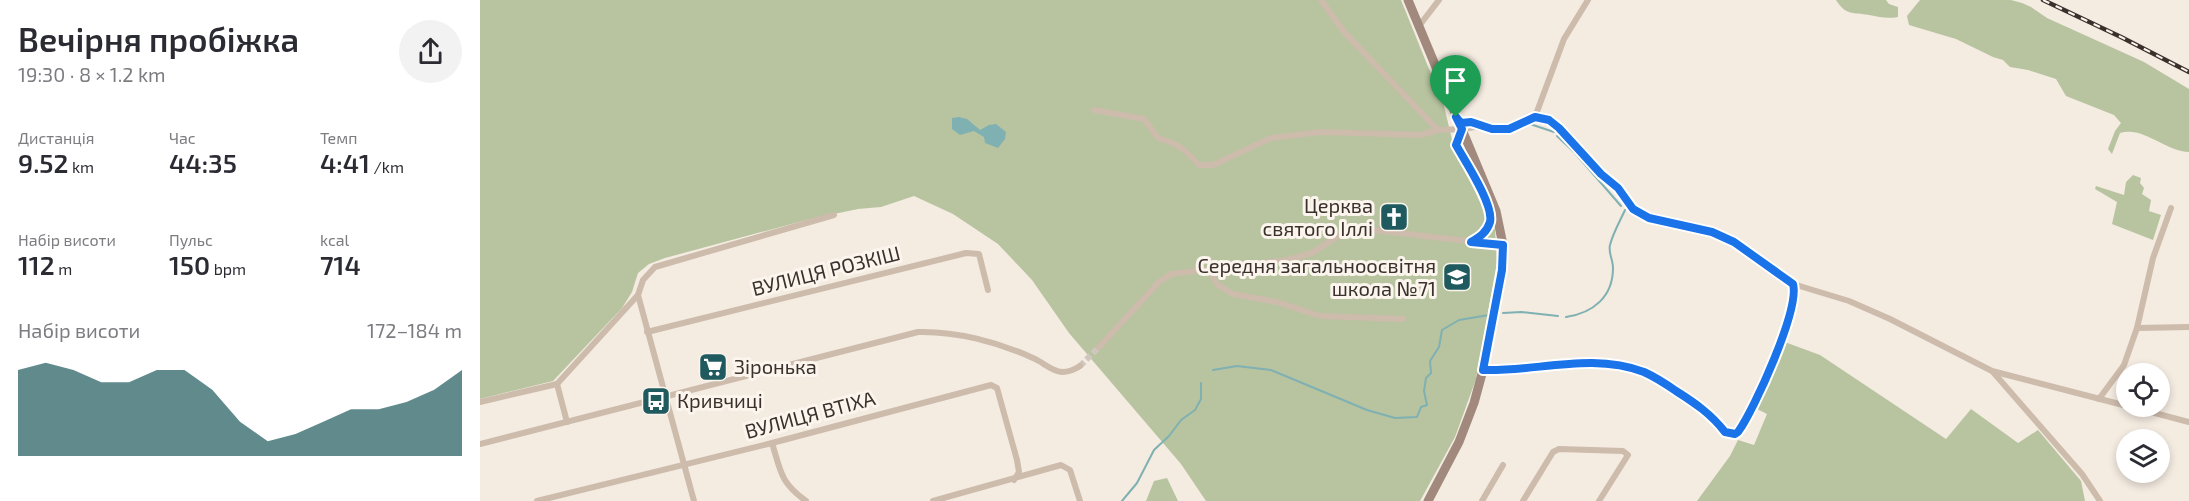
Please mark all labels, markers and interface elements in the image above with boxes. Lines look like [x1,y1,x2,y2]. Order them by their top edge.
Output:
text: Вечірня пробіжка [18,19,299,59]
button: share [399,20,462,83]
pin [1430,55,1481,117]
text: 19:30 · 8 × 1.2 km [18,62,166,86]
icon: arrive [1439,64,1472,97]
text: Дистанція [18,128,95,147]
text: Час [169,128,196,147]
text: Темп [320,128,357,147]
text: 9.52 [18,147,68,178]
text: 44:35 [169,147,237,178]
text: 4:41 [320,147,370,178]
text: km [68,157,94,176]
text: /km [370,157,404,176]
place label: Церква святого Іллі [1262,193,1373,240]
church icon: Церква святого Іллі [1378,201,1410,233]
text: Набір висоти [18,230,116,249]
text: Пульс [169,230,213,249]
text: kcal [320,230,349,249]
street label: ВУЛИЦЯ РОЗКІШ [749,240,902,300]
text: 112 [18,249,55,280]
text: 150 [169,249,210,280]
text: 714 [320,249,361,280]
place label: Середня загальноосвітня школа №71 [1197,253,1436,300]
text: m [55,259,72,278]
text: bpm [210,259,246,278]
school or university icon: Середня загальноосвітня школа №71 [1441,261,1473,293]
text: Набір висоти [18,318,140,342]
text: 172–184 m [367,318,462,342]
supermarket icon: Зіронька [697,351,729,383]
place label: Зіронька [734,354,817,378]
map controls [2116,363,2170,483]
button: locate [2116,363,2170,417]
bus stop icon: Кривчиці [640,385,672,417]
street label: ВУЛИЦЯ ВТІХА [742,385,878,443]
place label: Кривчиці [677,388,763,412]
button: layers [2116,429,2170,483]

